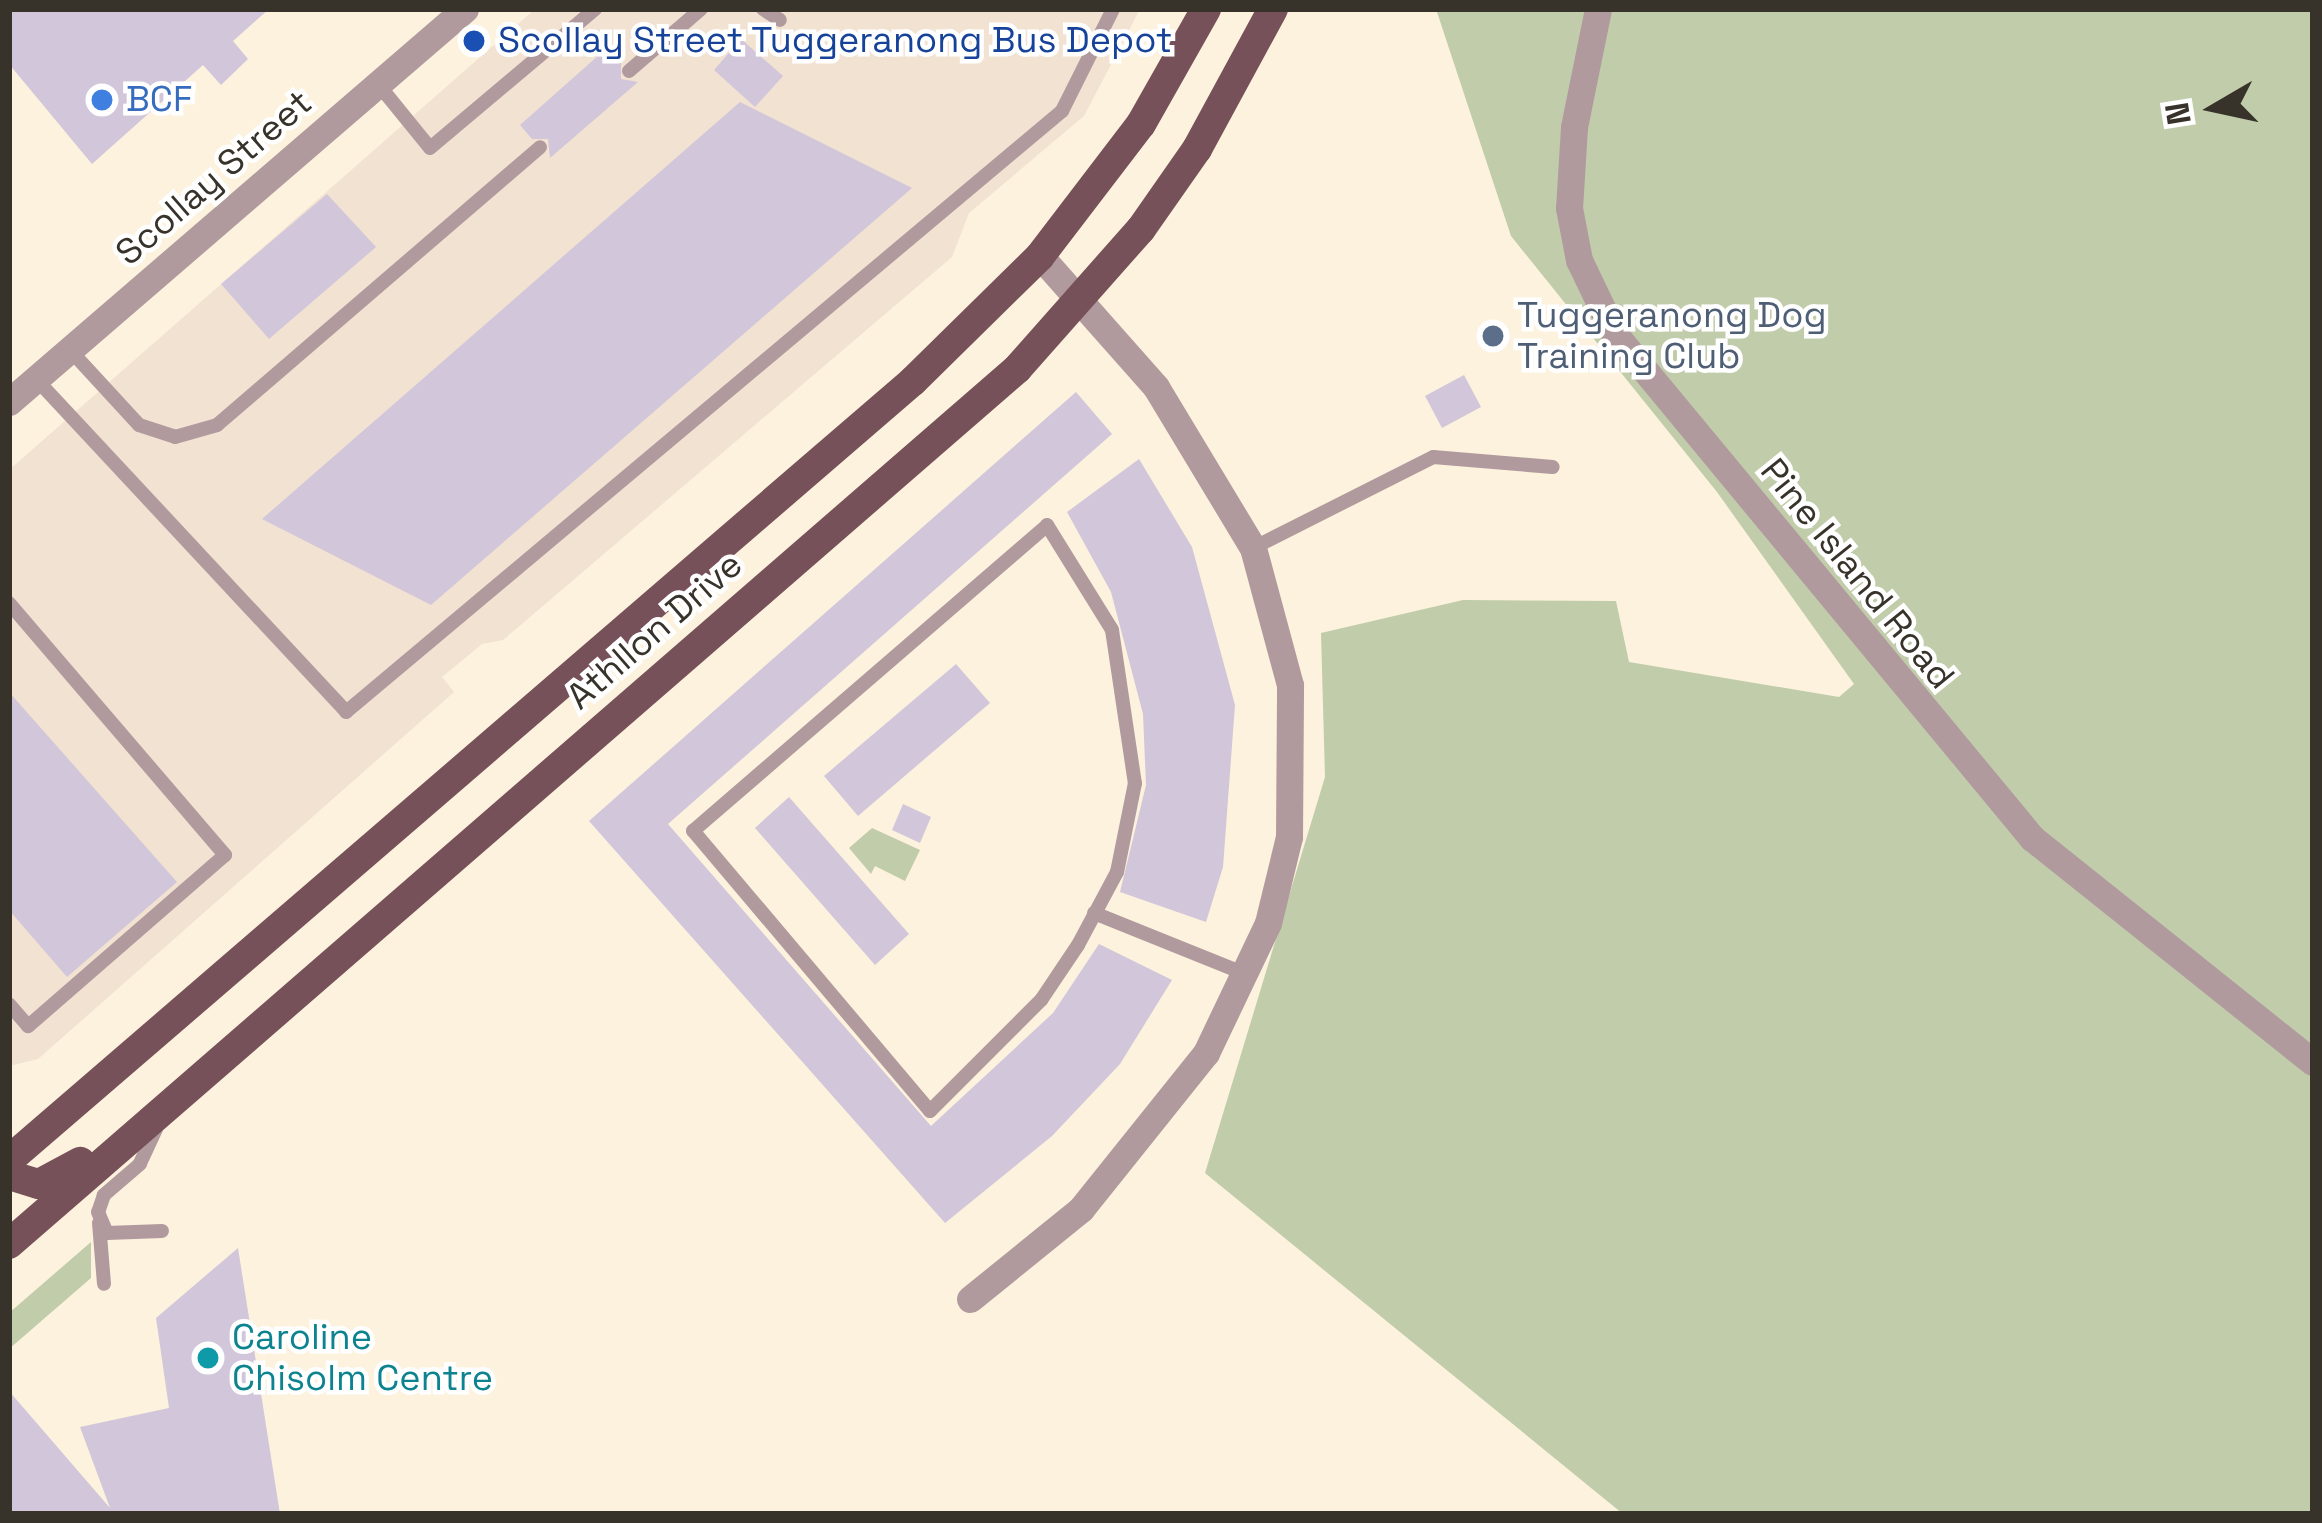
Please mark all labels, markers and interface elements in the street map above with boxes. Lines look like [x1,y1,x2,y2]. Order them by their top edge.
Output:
place label: Scollay Street Tuggeranong Bus Depot [498,19,1173,63]
marker: Scollay Street Tuggeranong Bus Depot [461,28,487,54]
north arrow [2154,48,2274,168]
place label: BCF [126,78,192,122]
street label: Scollay Street [107,81,321,275]
marker: BCF [89,87,115,113]
text: N [2156,99,2201,128]
place label: Tuggeranong Dog Training Club [1517,293,1827,378]
marker: Tuggeranong Dog Training Club [1480,323,1506,349]
street label: Pine Island Road [1751,450,1963,698]
street label: Athllon Drive [559,543,751,719]
place label: Caroline Chisolm Centre [232,1315,493,1400]
marker: Caroline Chisolm Centre [195,1345,221,1371]

